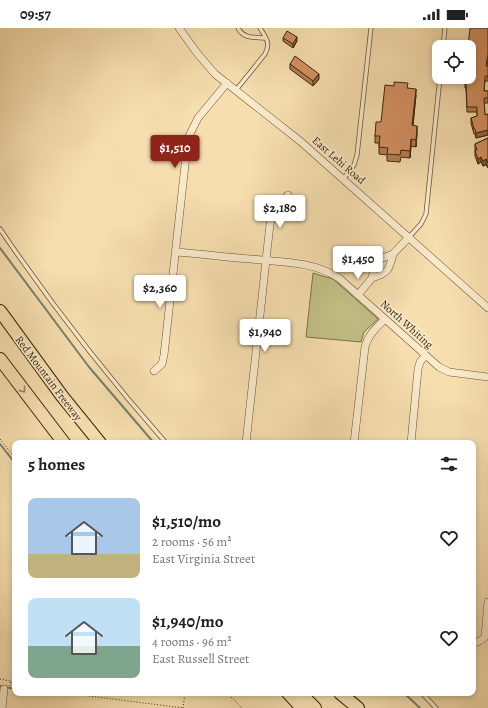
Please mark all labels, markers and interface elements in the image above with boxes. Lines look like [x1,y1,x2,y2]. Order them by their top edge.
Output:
text: 09:57 [20,4,51,24]
map controls [432,40,476,84]
button: locate [432,40,476,84]
street label: East Lehi Road [309,133,369,188]
pin: $1,510 [142,135,208,169]
text: $1,510 [160,139,190,156]
pin: $2,180 [247,195,313,229]
text: $2,180 [263,199,297,216]
pin: $1,450 [325,246,391,280]
text: $1,450 [342,250,374,267]
pin: $2,360 [127,275,193,309]
text: $2,360 [143,279,177,296]
street label: North Whiting [377,297,437,353]
pin: $1,940 [232,319,298,353]
text: $1,940 [249,323,281,340]
street label: Red Mountain Freeway [12,333,86,424]
one-way arrow [18,386,25,393]
text: 5 homes [28,453,85,476]
icon: filters [438,453,460,475]
text: $1,510/mo [152,510,221,533]
icon: home [60,514,108,562]
icon: heart [438,527,460,549]
text: 2 rooms · 56 m² [152,533,232,550]
text: East Virginia Street [152,550,255,567]
text: $1,940/mo [152,610,224,633]
icon: home [60,614,108,662]
icon: heart [438,627,460,649]
text: 4 rooms · 96 m² [152,633,232,650]
text: East Russell Street [152,650,249,667]

